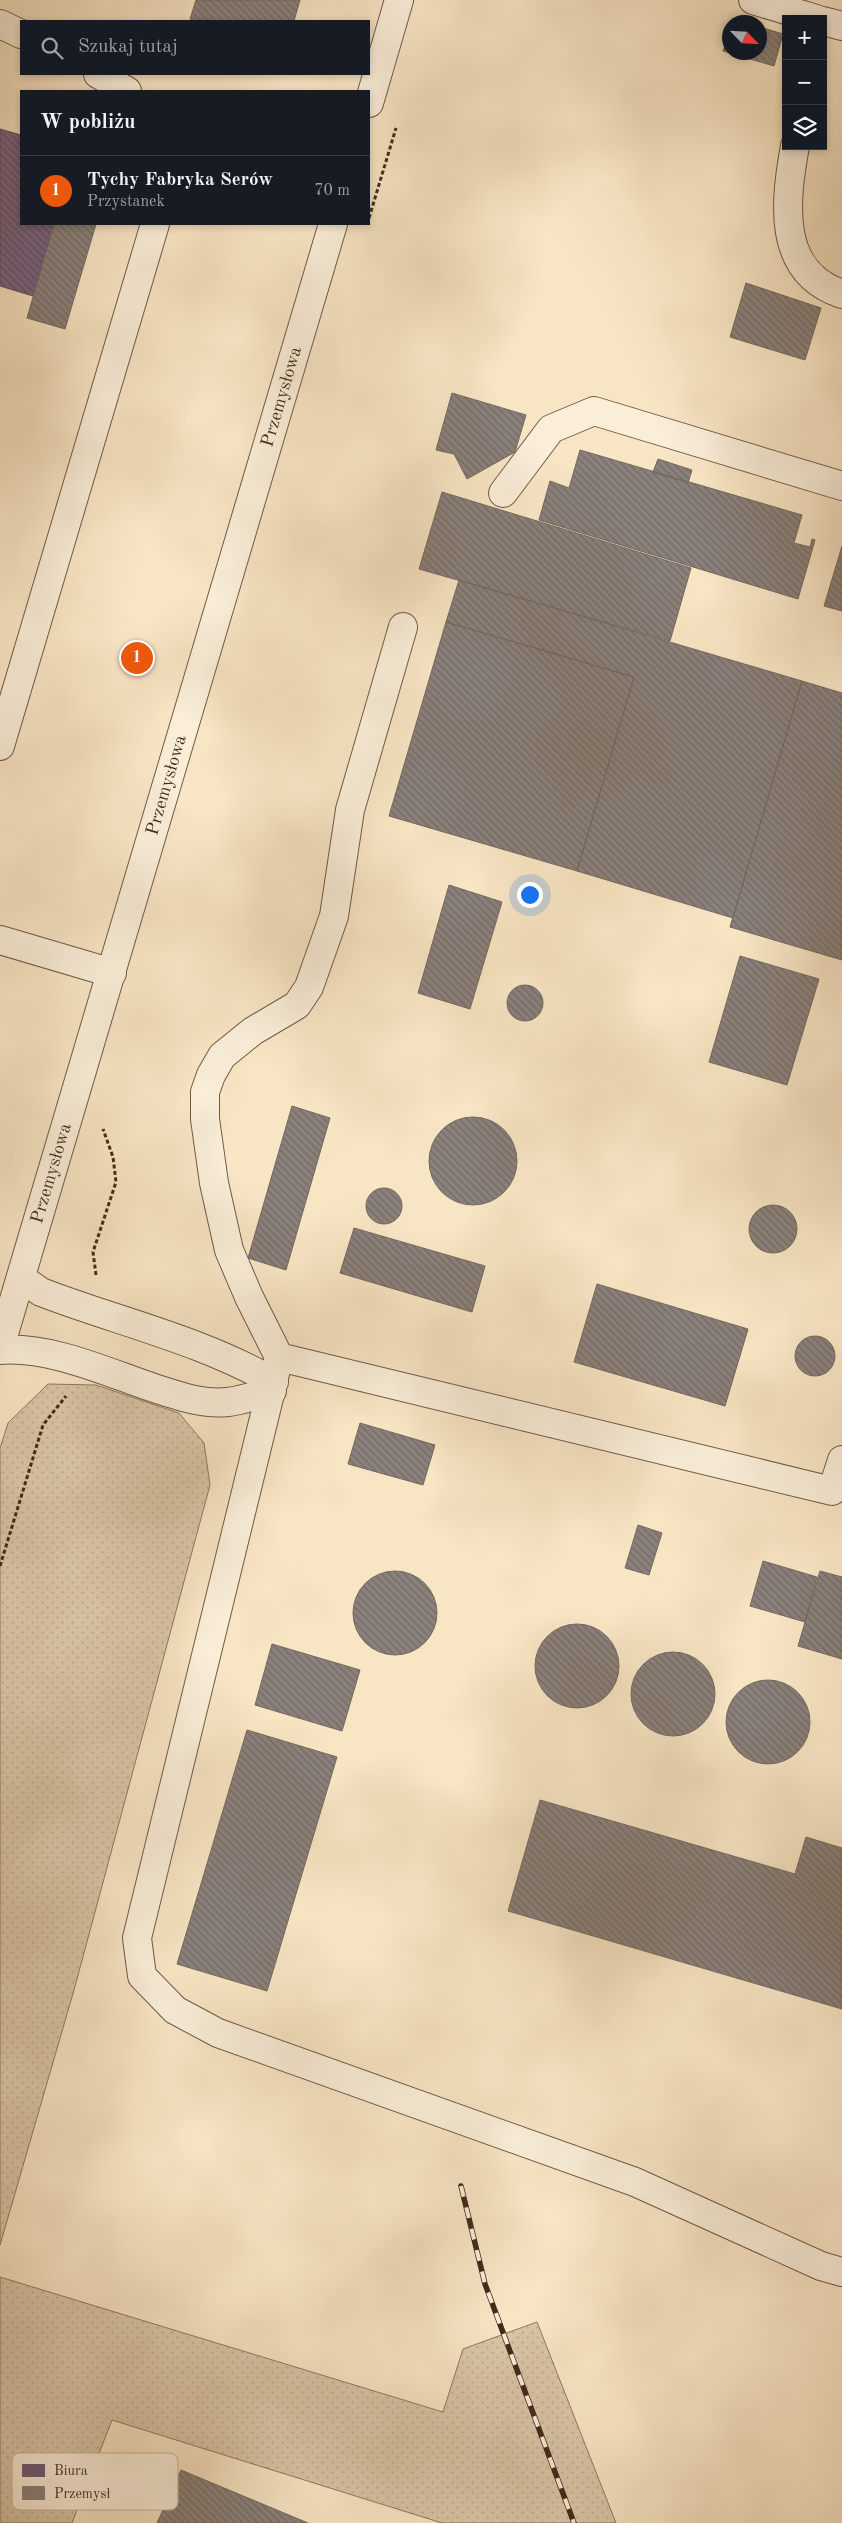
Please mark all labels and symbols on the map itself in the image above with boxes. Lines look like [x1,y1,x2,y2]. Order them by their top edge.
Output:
north arrow [722,15,767,60]
street label: Przemysłowa [258,345,305,449]
pin: 1 [121,639,153,677]
street label: Przemysłowa [143,733,190,837]
your location [517,882,543,908]
street label: Przemysłowa [28,1121,75,1226]
legend [12,2453,178,2510]
text: Biura [54,2464,88,2478]
text: Przemysł [54,2487,110,2501]

